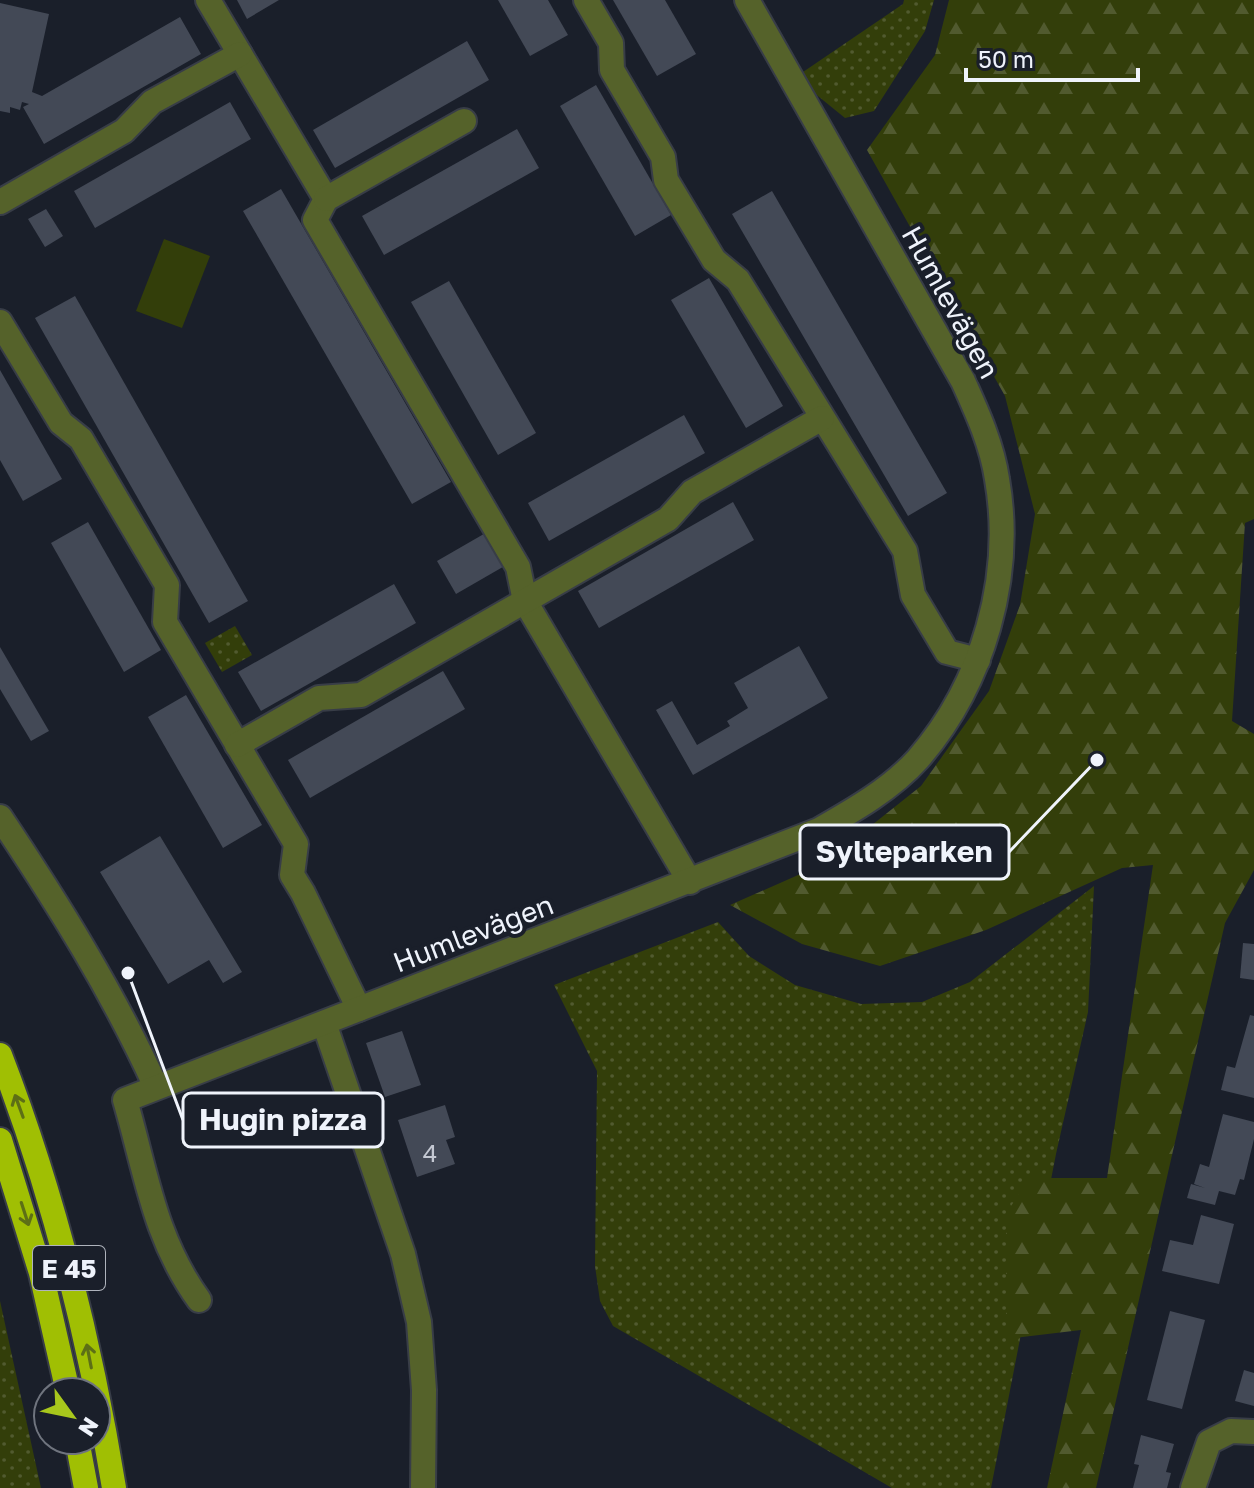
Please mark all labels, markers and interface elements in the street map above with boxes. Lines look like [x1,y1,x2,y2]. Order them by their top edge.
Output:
scale bar [966,32,1138,82]
text: 50 m [978,44,1034,73]
street label: Humlevägen [896,220,1006,384]
callout: Sylteparken [800,825,1009,879]
text: Sylteparken [815,833,993,869]
street label: Humlevägen [388,887,558,979]
callout: Hugin pizza [183,1093,383,1147]
one-way arrow [11,1094,26,1119]
text: Hugin pizza [199,1101,367,1137]
house number: 4 [423,1138,437,1167]
one-way arrow [18,1201,33,1226]
road number: E 45 [33,1246,105,1290]
one-way arrow [81,1344,96,1370]
north arrow [32,1376,112,1456]
text: N [73,1413,105,1442]

